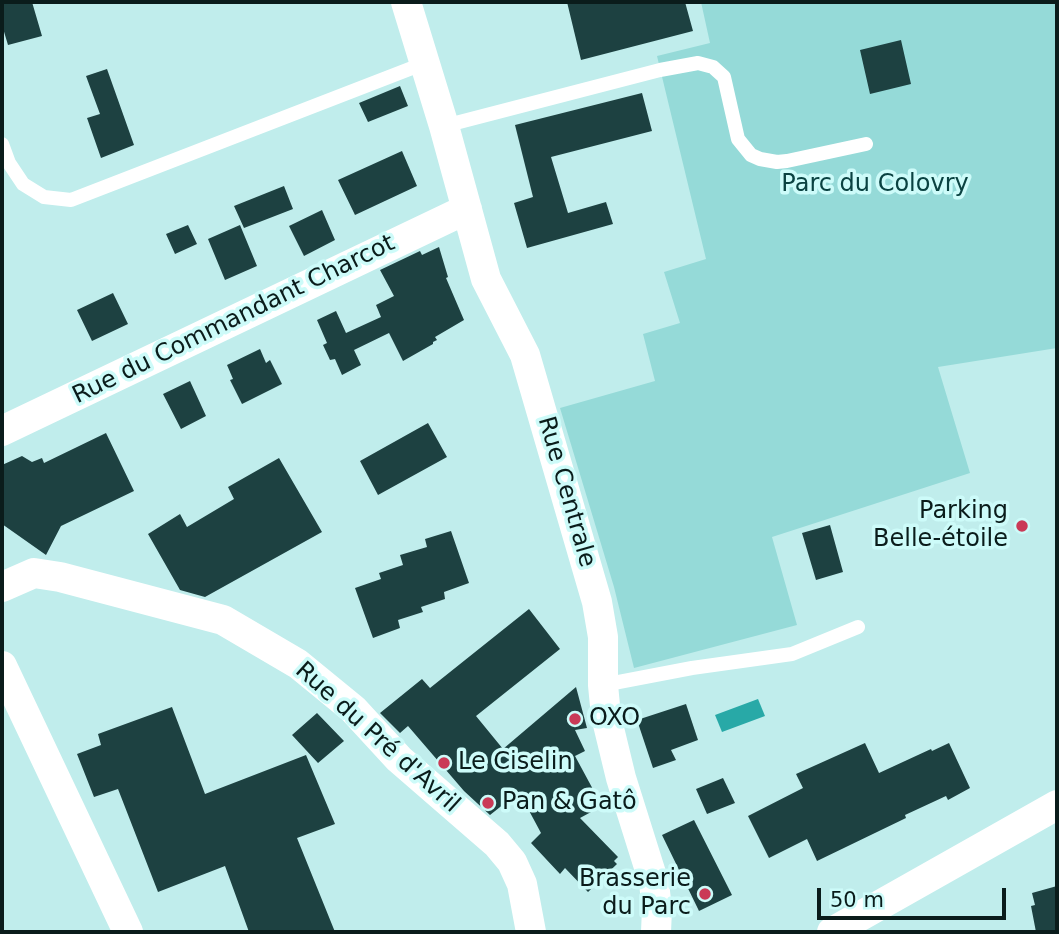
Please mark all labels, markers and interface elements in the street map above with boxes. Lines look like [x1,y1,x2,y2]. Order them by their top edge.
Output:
park label: Parc du Colovry [781,171,969,199]
street label: Rue du Commandant Charcot [68,229,400,411]
street label: Rue Centrale [531,413,601,571]
place label: Parking Belle-étoile [873,498,1008,554]
marker: Parking Belle-étoile [1014,518,1030,534]
street label: Rue du Pré d'Avril [289,657,465,819]
place label: OXO [589,705,640,733]
marker: OXO [567,711,583,727]
place label: Le Ciselin [458,749,573,777]
marker: Le Ciselin [436,755,452,771]
place label: Pan & Gatô [502,789,637,817]
marker: Pan & Gatô [480,795,496,811]
place label: Brasserie du Parc [579,866,691,922]
scale bar [821,874,1010,918]
marker: Brasserie du Parc [697,886,713,902]
text: 50 m [830,888,884,912]

